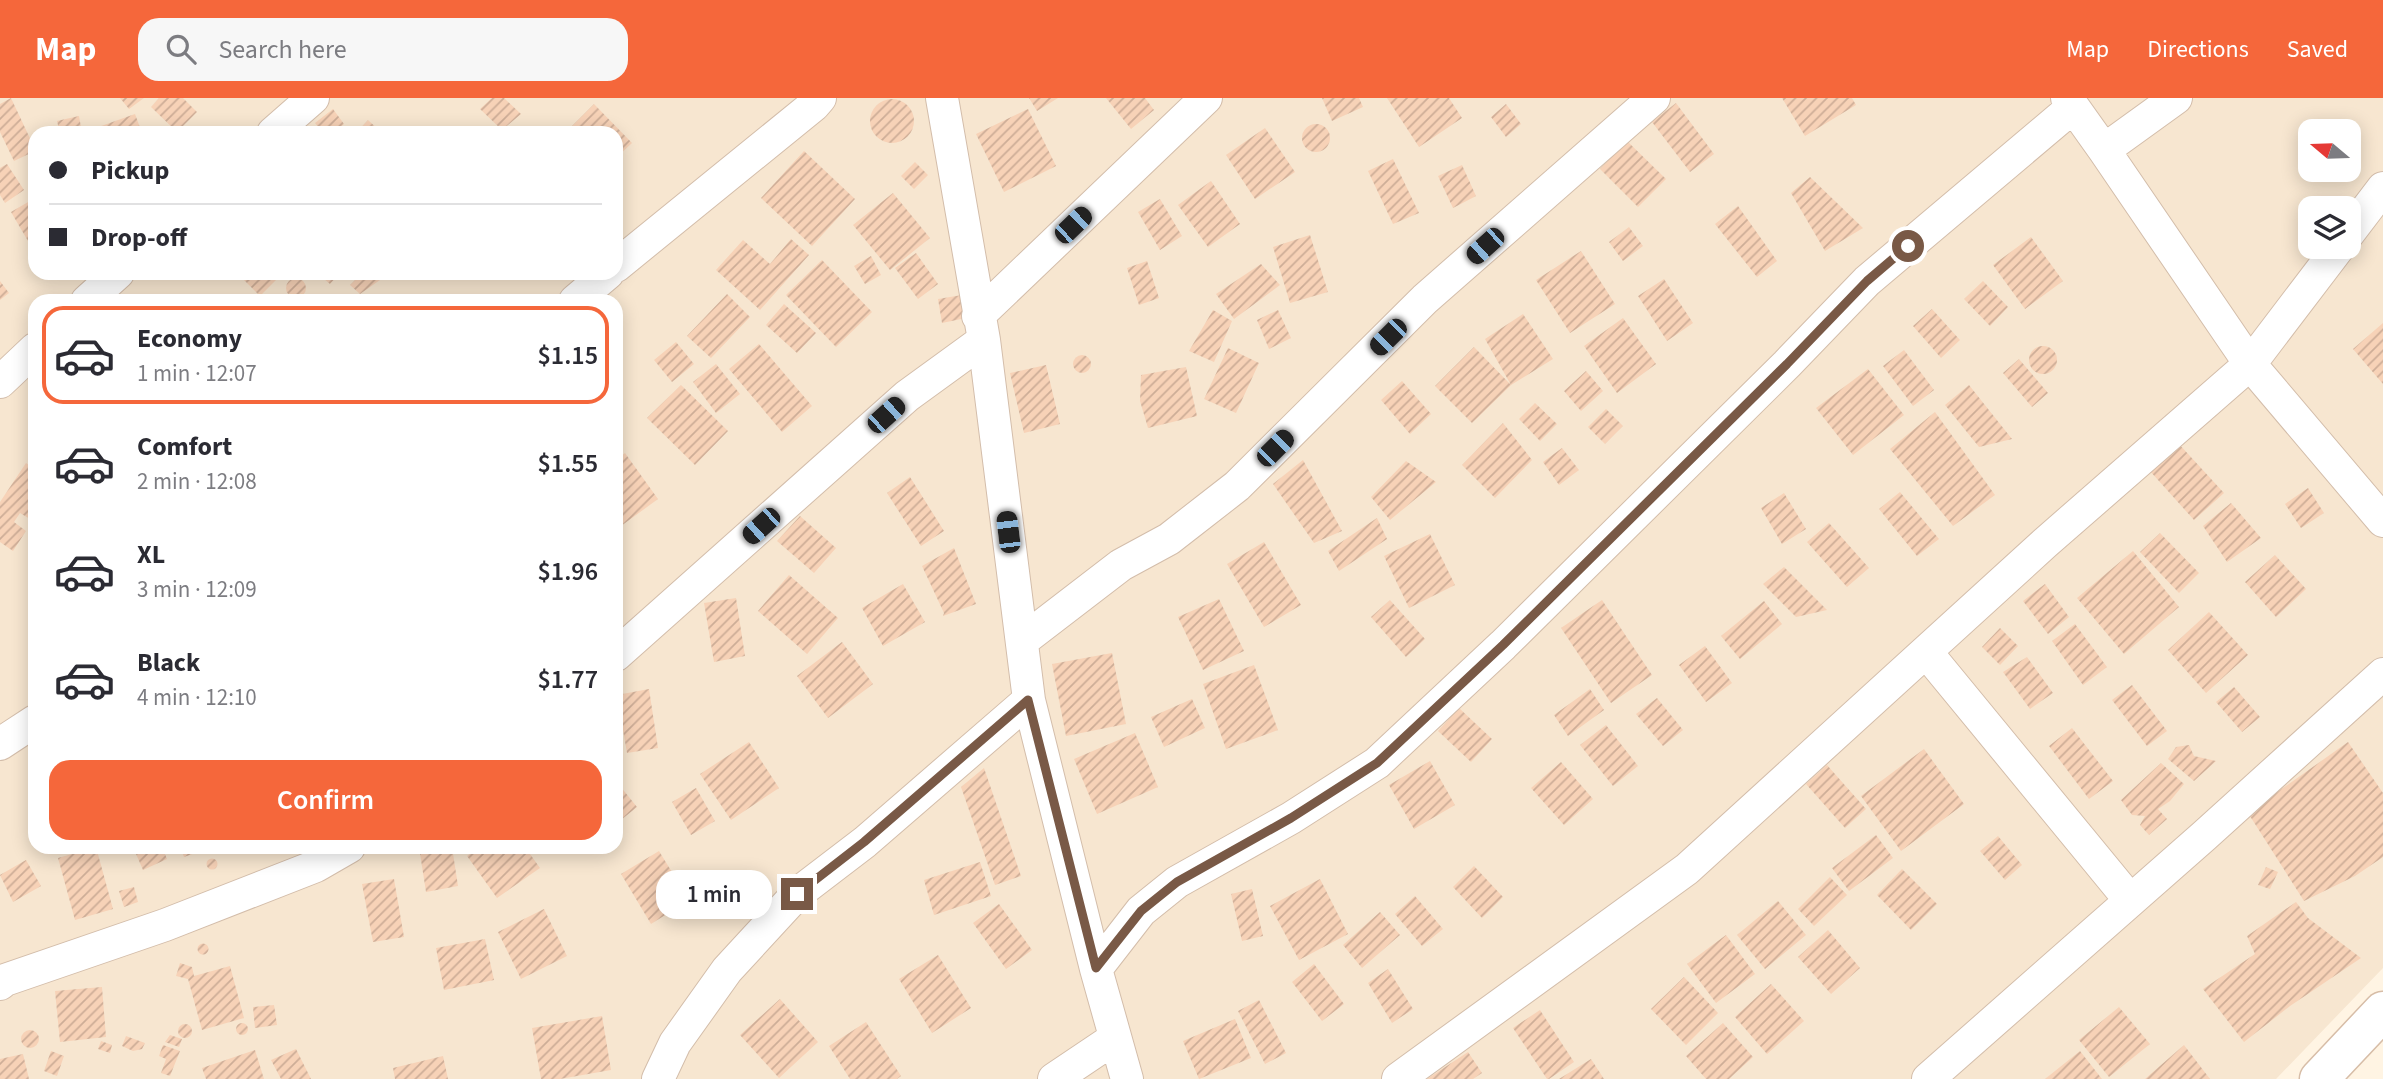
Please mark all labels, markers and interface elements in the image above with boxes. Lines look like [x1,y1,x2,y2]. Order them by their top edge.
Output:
search box [138,18,628,81]
text: Map [35,26,96,73]
icon: search [162,30,200,68]
text: Search here [218,31,347,68]
text: Map [2066,32,2109,67]
text: Directions [2147,32,2249,67]
text: Saved [2287,32,2348,67]
north arrow [2298,119,2361,182]
map controls [2298,119,2361,259]
text: Pickup [91,152,169,189]
button: layers [2298,196,2361,259]
car [1051,203,1096,247]
text: Drop-off [91,219,187,256]
car [1463,224,1508,268]
route start [1892,230,1924,262]
car [1366,315,1411,359]
text: Economy [137,320,242,357]
icon: car [53,324,116,387]
text: $1.15 [537,337,598,374]
text: 1 min · 12:07 [137,357,257,390]
car [864,393,909,437]
car [1253,426,1298,470]
text: Comfort [137,428,232,465]
icon: car [53,432,116,495]
text: $1.55 [537,445,598,482]
text: 2 min · 12:08 [137,465,257,498]
car [739,504,784,548]
car [996,510,1021,554]
text: XL [137,536,165,573]
icon: car [53,540,116,603]
text: $1.96 [537,553,598,590]
text: 3 min · 12:09 [137,573,257,606]
text: Black [137,644,200,681]
icon: car [53,648,116,711]
text: $1.77 [537,661,598,698]
text: 4 min · 12:10 [137,681,257,714]
button: Confirm [49,760,602,840]
callout: 1 min [657,870,772,918]
text: 1 min [687,878,741,911]
route end [781,878,813,910]

